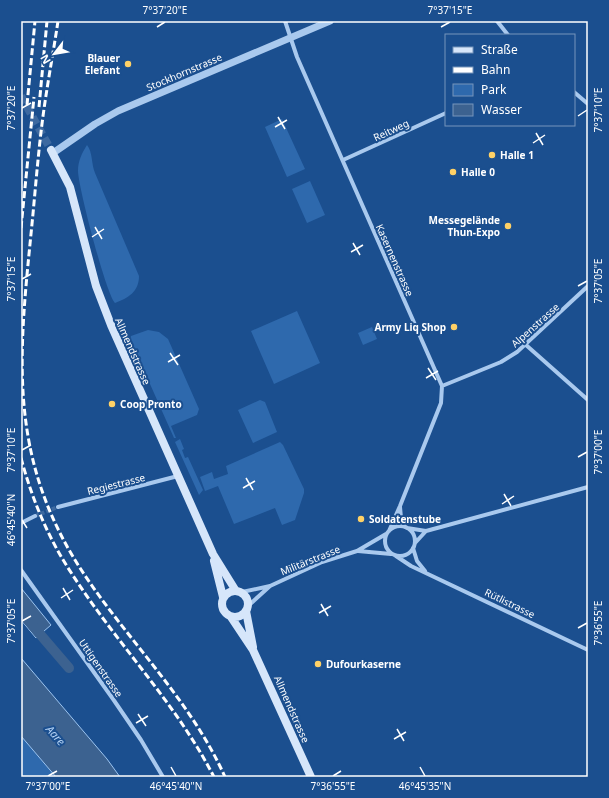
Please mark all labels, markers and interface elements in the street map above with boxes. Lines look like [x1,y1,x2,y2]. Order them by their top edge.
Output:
text: 7°37'20"E [143,3,187,17]
text: 7°37'15"E [428,3,472,17]
north arrow [34,34,74,74]
legend [445,34,575,126]
text: Straße [481,41,518,58]
street label: Stockhornstrasse [144,50,224,94]
place label: Blauer Elefant [85,51,121,77]
text: N [36,52,54,67]
marker: Blauer Elefant [123,59,133,69]
text: Bahn [481,61,510,78]
text: Park [481,81,507,98]
text: 7°37'20"E [4,86,18,130]
text: 7°37'10"E [591,88,605,132]
text: Wasser [481,101,522,118]
street label: Reitweg [371,116,411,144]
place label: Halle 1 [500,148,534,162]
marker: Halle 1 [487,150,497,160]
place label: Halle 0 [461,165,495,179]
marker: Halle 0 [448,167,458,177]
place label: Messegelände Thun-Expo [429,213,500,239]
marker: Messegelände Thun-Expo [503,221,513,231]
street label: Kasernenstrasse [373,222,417,299]
text: 7°37'15"E [4,257,18,301]
text: 7°37'05"E [591,259,605,303]
street label: Alpenstrasse [508,299,562,350]
street label: Allmendstrasse [112,315,154,387]
place label: Army Liq Shop [374,320,446,334]
marker: Army Liq Shop [449,322,459,332]
place label: Coop Pronto [120,397,182,411]
marker: Coop Pronto [107,399,117,409]
text: 7°37'10"E [4,428,18,472]
text: 7°37'00"E [591,430,605,474]
street label: Regiestrasse [85,470,147,498]
text: 46°45'40"N [4,494,18,546]
place label: Soldatenstube [369,512,441,526]
marker: Soldatenstube [356,514,366,524]
street label: Militärstrasse [278,542,342,578]
street label: Rütlistrasse [483,585,538,621]
text: 7°37'05"E [4,599,18,643]
text: 7°36'55"E [591,601,605,645]
street label: Uttigenstrasse [76,636,127,700]
place label: Dufourkaserne [326,657,401,671]
marker: Dufourkaserne [313,659,323,669]
street label: Allmendstrasse [271,673,313,745]
water label: Aare [42,721,69,749]
text: 7°37'00"E [26,779,70,793]
text: 46°45'40"N [150,779,202,793]
text: 7°36'55"E [311,779,355,793]
text: 46°45'35"N [399,779,451,793]

